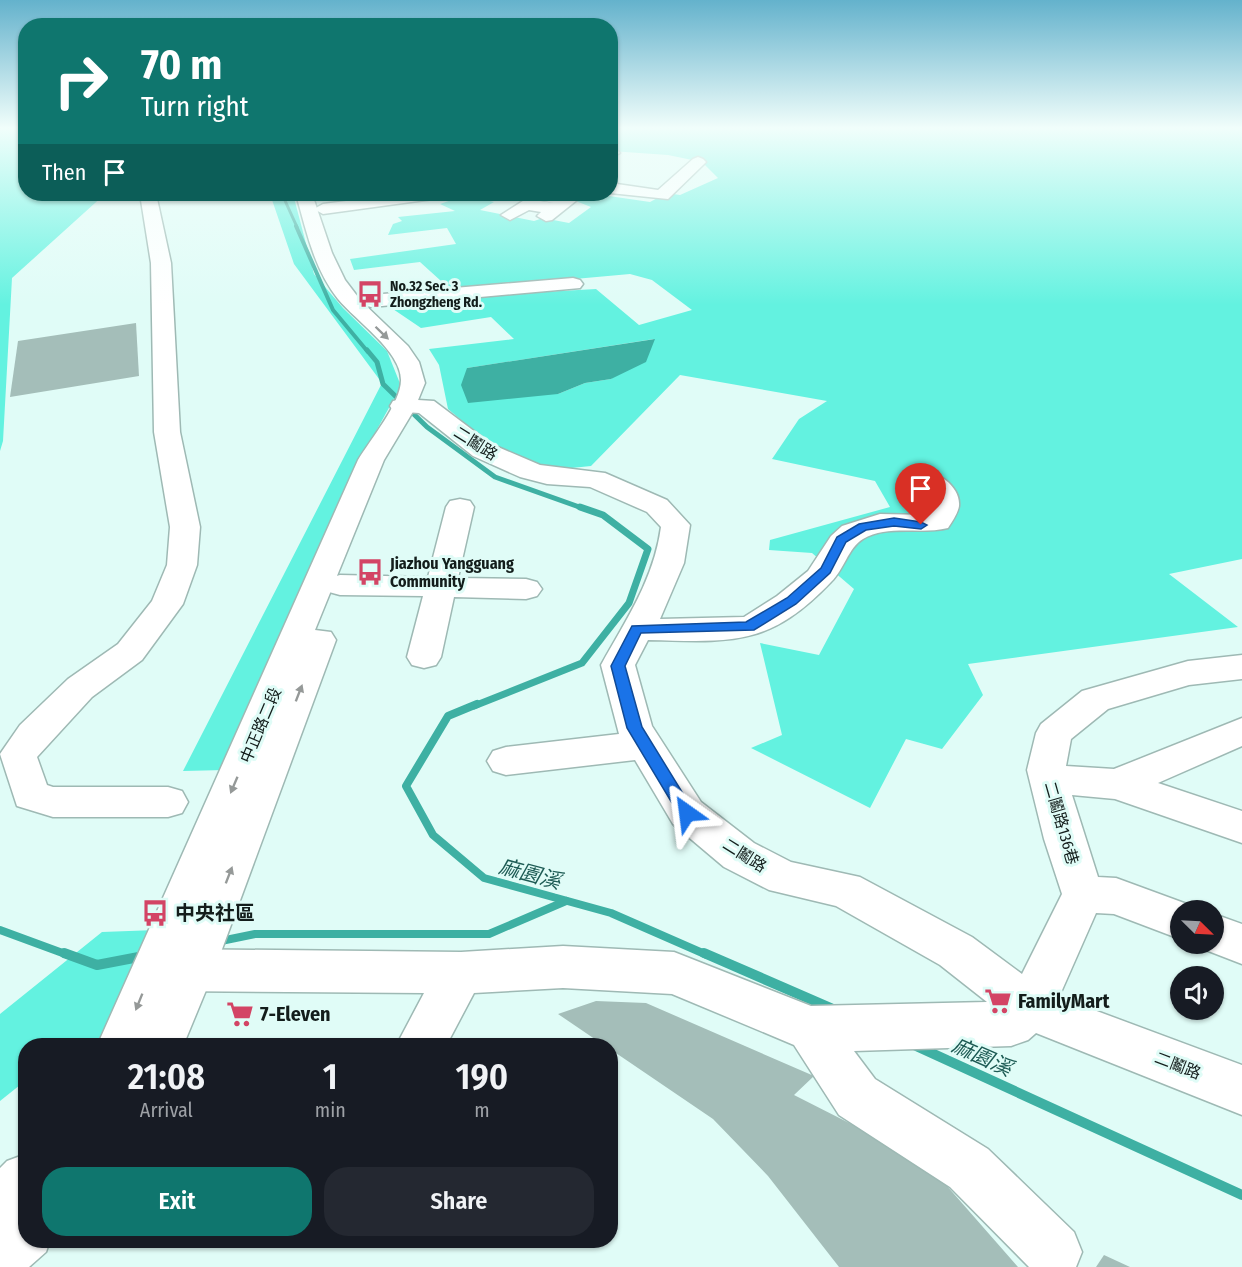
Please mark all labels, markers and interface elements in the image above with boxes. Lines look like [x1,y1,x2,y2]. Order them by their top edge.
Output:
text: 70 m [141,40,222,90]
icon: right [42,42,120,120]
text: Turn right [141,91,249,123]
icon: arrive [98,156,131,189]
text: Then [42,159,86,186]
place label: No.32 Sec. 3 Zhongzheng Rd. [390,278,482,311]
bus stop icon: No.32 Sec. 3 Zhongzheng Rd. [355,279,385,309]
one-way arrow [374,326,389,340]
street label: 二鬮路 [450,423,501,464]
pin [895,463,946,525]
icon: arrive [904,472,937,505]
place label: Jiazhou Yangguang Community [389,554,514,591]
bus stop icon: Jiazhou Yangguang Community [355,557,385,587]
one-way arrow [295,684,304,702]
street label: 中正路二段 [236,685,285,766]
one-way arrow [229,777,239,795]
street label: 二鬮路136巷 [1041,779,1082,867]
position arrow [655,781,719,845]
street label: 二鬮路 [719,835,770,876]
water label: 麻園溪 [496,853,567,895]
one-way arrow [225,866,234,884]
bus stop icon: 中央社區 [140,898,170,928]
north arrow [1170,900,1224,954]
map controls [1170,900,1224,1020]
place label: 中央社區 [175,901,255,925]
button: sound [1170,966,1224,1020]
supermarket icon: FamilyMart [983,986,1013,1016]
place label: FamilyMart [1018,989,1110,1013]
one-way arrow [134,994,144,1012]
supermarket icon: 7-Eleven [225,999,255,1029]
place label: 7-Eleven [260,1002,331,1026]
water label: 麻園溪 [948,1032,1019,1083]
street label: 二鬮路 [1152,1048,1204,1083]
text: 21:08 [128,1055,205,1099]
text: 1 [323,1055,338,1099]
text: 190 [456,1055,508,1099]
text: Arrival [140,1098,193,1122]
text: min [315,1098,346,1122]
text: m [474,1098,490,1122]
button: Exit [42,1167,312,1236]
button: Share [324,1167,594,1236]

